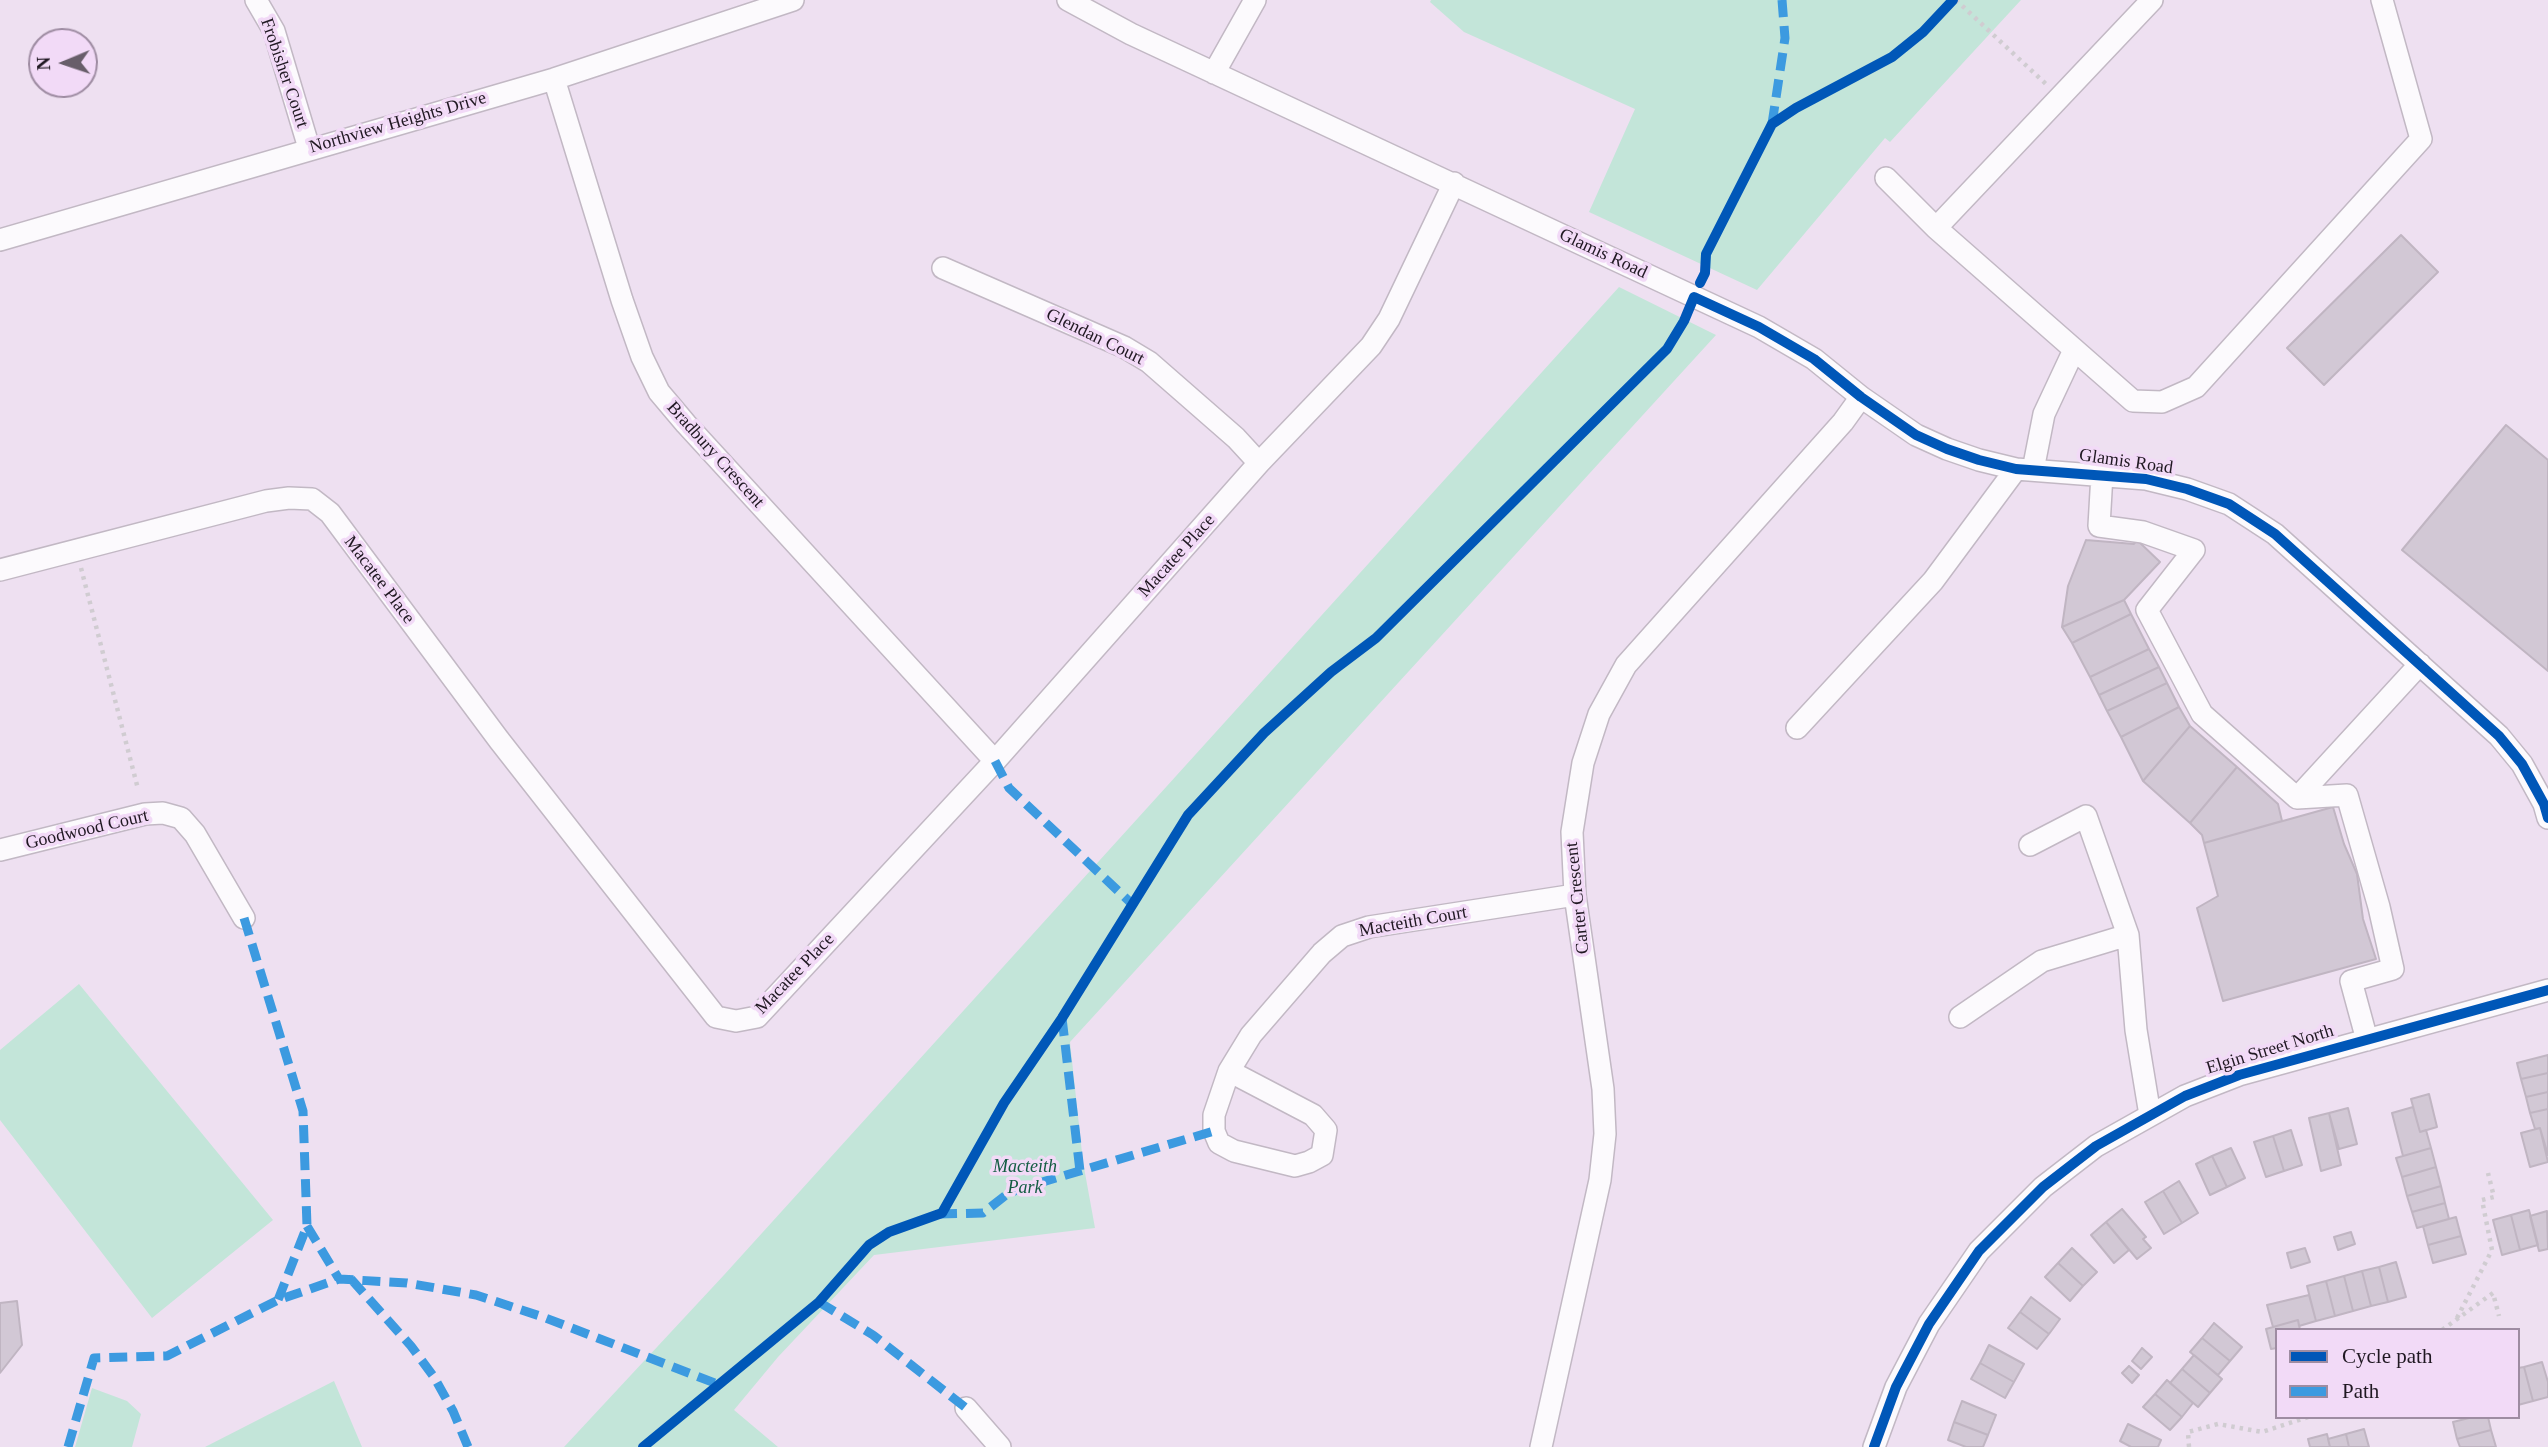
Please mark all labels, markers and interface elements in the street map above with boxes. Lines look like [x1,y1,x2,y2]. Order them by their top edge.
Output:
street label: Frobisher Court [255,15,313,131]
north arrow [28,28,98,98]
text: N [33,56,54,71]
street label: Northview Heights Drive [307,87,489,159]
street label: Glamis Road [1556,224,1650,284]
street label: Glendan Court [1042,304,1148,370]
street label: Bradbury Crescent [662,397,768,513]
street label: Glamis Road [2078,445,2174,479]
street label: Macatee Place [1134,510,1220,602]
street label: Macatee Place [339,532,419,628]
street label: Goodwood Court [23,805,151,855]
street label: Carter Crescent [1561,841,1595,955]
street label: Macteith Court [1357,902,1469,942]
street label: Macatee Place [751,929,839,1019]
street label: Elgin Street North [2204,1020,2336,1080]
park label: Macteith Park [993,1156,1057,1198]
legend [2275,1328,2520,1419]
text: Cycle path [2342,1344,2432,1368]
text: Path [2342,1379,2379,1403]

